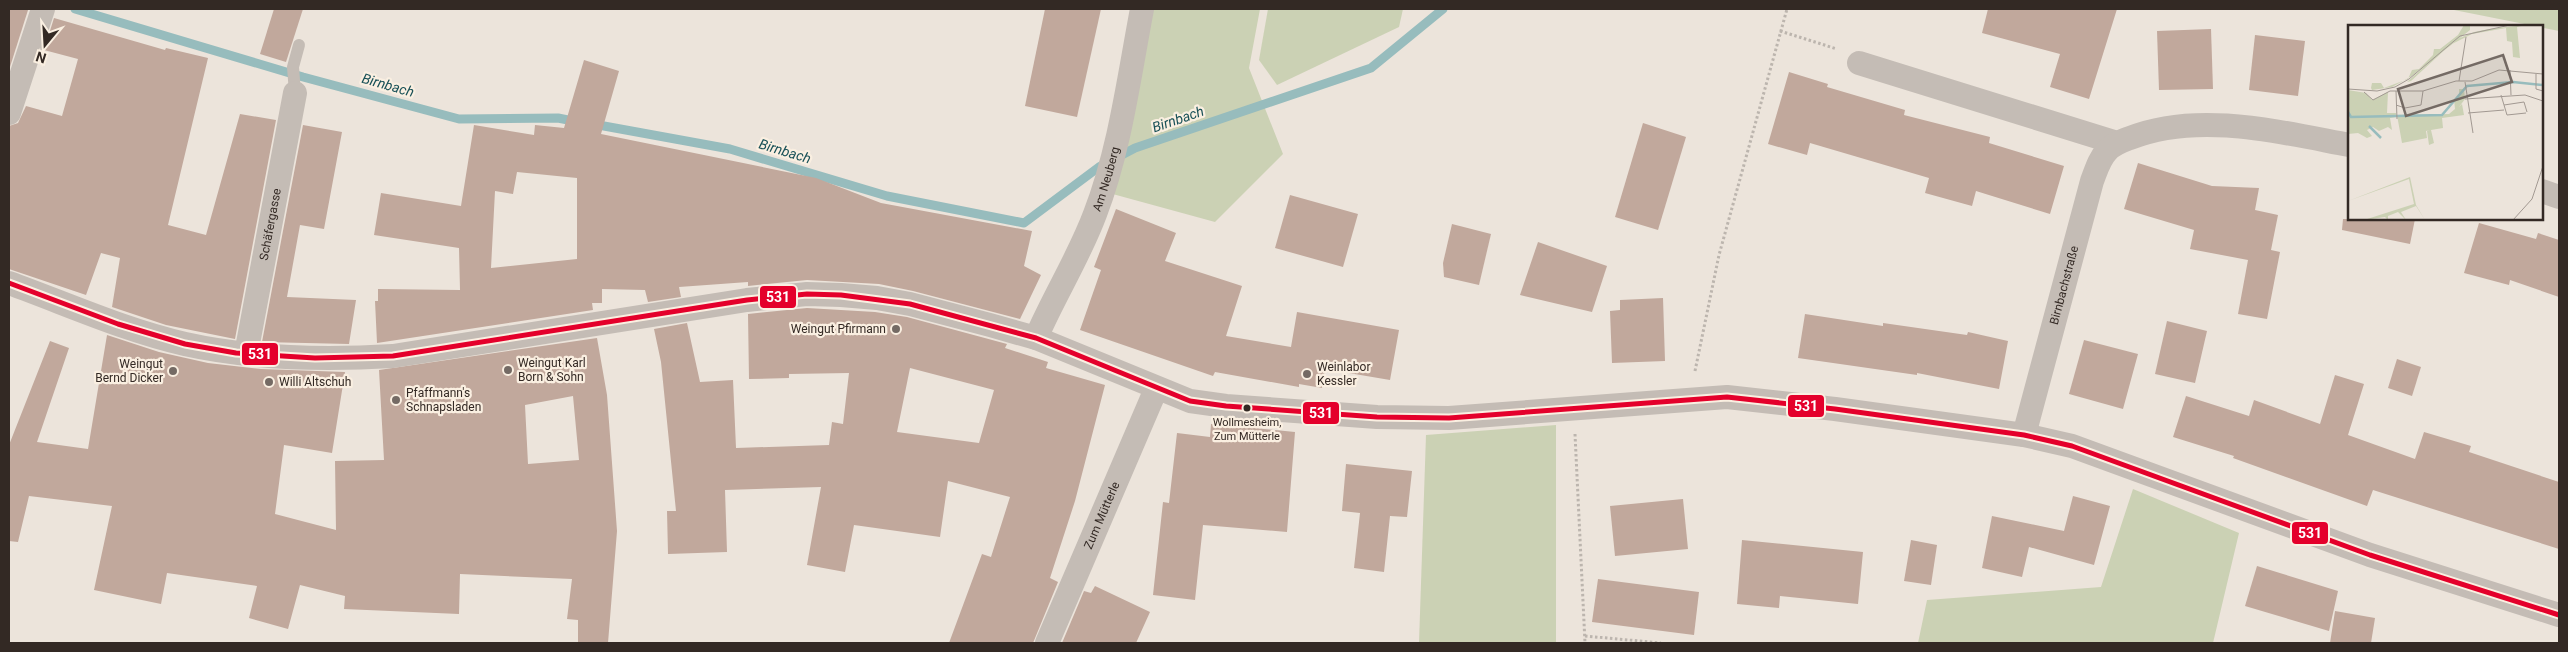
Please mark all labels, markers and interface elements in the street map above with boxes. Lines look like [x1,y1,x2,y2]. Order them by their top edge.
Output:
north arrow [20,20,70,70]
inset map [2348,25,2543,220]
text: N [34,48,48,67]
water label: Birnbach [360,70,416,100]
water label: Birnbach [1150,103,1206,135]
water label: Birnbach [757,136,813,166]
street label: Am Neuberg [1090,145,1122,213]
street label: Schäfergasse [257,187,284,261]
street label: Birnbachstraße [2047,244,2081,326]
line badge: 531 [759,285,797,309]
text: 531 [766,289,790,305]
place label: Weingut Pfirmann [791,322,886,336]
marker: Weingut Pfirmann [890,323,902,335]
line badge: 531 [241,342,279,366]
text: 531 [248,346,272,362]
place label: Weingut Karl Born & Sohn [518,356,586,384]
place label: Weingut Bernd Dicker [95,357,163,385]
place label: Weinlabor Kessler [1317,360,1370,388]
marker: Weingut Karl Born & Sohn [502,364,514,376]
marker: Weingut Bernd Dicker [167,365,179,377]
marker: Weinlabor Kessler [1301,368,1313,380]
place label: Willi Altschuh [279,375,351,389]
marker: Willi Altschuh [263,376,275,388]
place label: Pfaffmann's Schnapsladen [406,386,481,414]
marker: Pfaffmann's Schnapsladen [390,394,402,406]
line badge: 531 [1787,394,1825,418]
text: 531 [1794,398,1818,414]
line badge: 531 [1302,401,1340,425]
marker: Wollmesheim, Zum Mütterle [1242,403,1252,413]
text: 531 [1309,405,1333,421]
place label: Wollmesheim, Zum Mütterle [1213,416,1281,443]
street label: Zum Mütterle [1081,479,1122,551]
line badge: 531 [2291,521,2329,545]
text: 531 [2298,525,2322,541]

